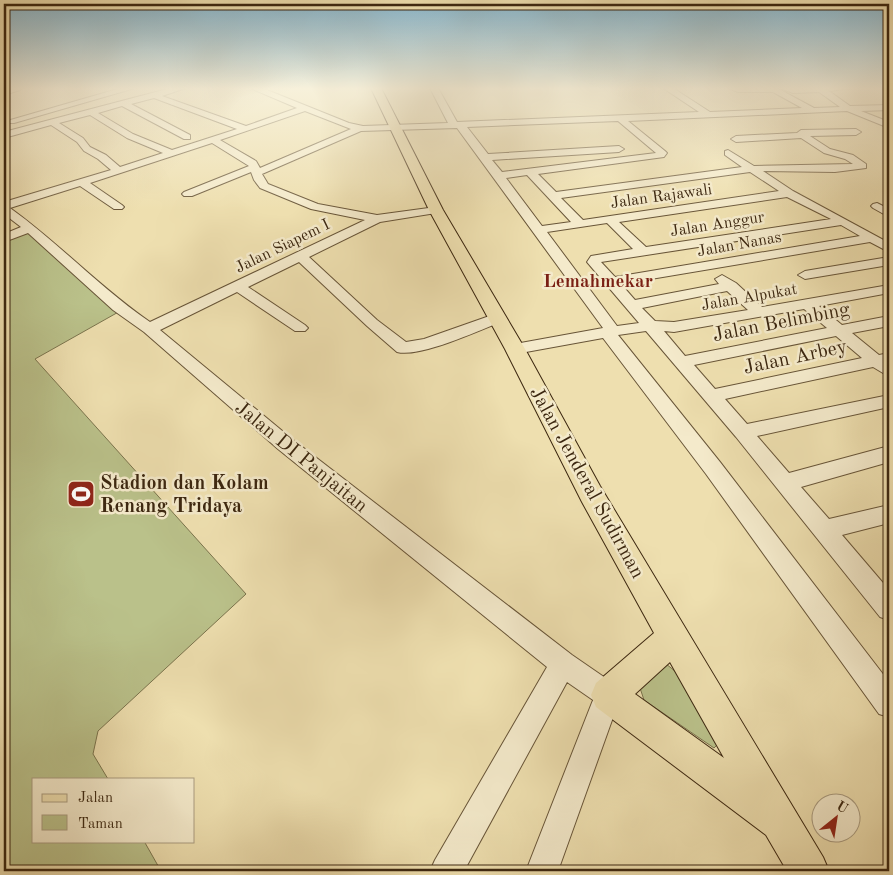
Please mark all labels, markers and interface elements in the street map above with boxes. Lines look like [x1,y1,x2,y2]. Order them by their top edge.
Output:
street label: Jalan Rajawali [609,182,713,212]
street label: Jalan Anggur [669,210,766,240]
street label: Jalan Siapem I [233,217,333,277]
street label: Jalan Nanas [696,230,783,260]
district label: Lemahmekar [543,273,653,292]
street label: Jalan Alpukat [700,282,799,314]
street label: Jalan Belimbing [711,300,852,346]
street label: Jalan Arbey [742,337,850,379]
street label: Jalan Jenderal Sudirman [525,384,647,582]
street label: Jalan DI Panjaitan [231,398,371,517]
place label: Stadion dan Kolam Renang Tridaya [100,474,269,517]
sports icon: Stadion dan Kolam Renang Tridaya [66,479,96,509]
legend [32,778,195,842]
text: Jalan [78,791,113,806]
north arrow [810,792,860,842]
text: U [834,799,850,816]
text: Taman [78,817,123,832]

